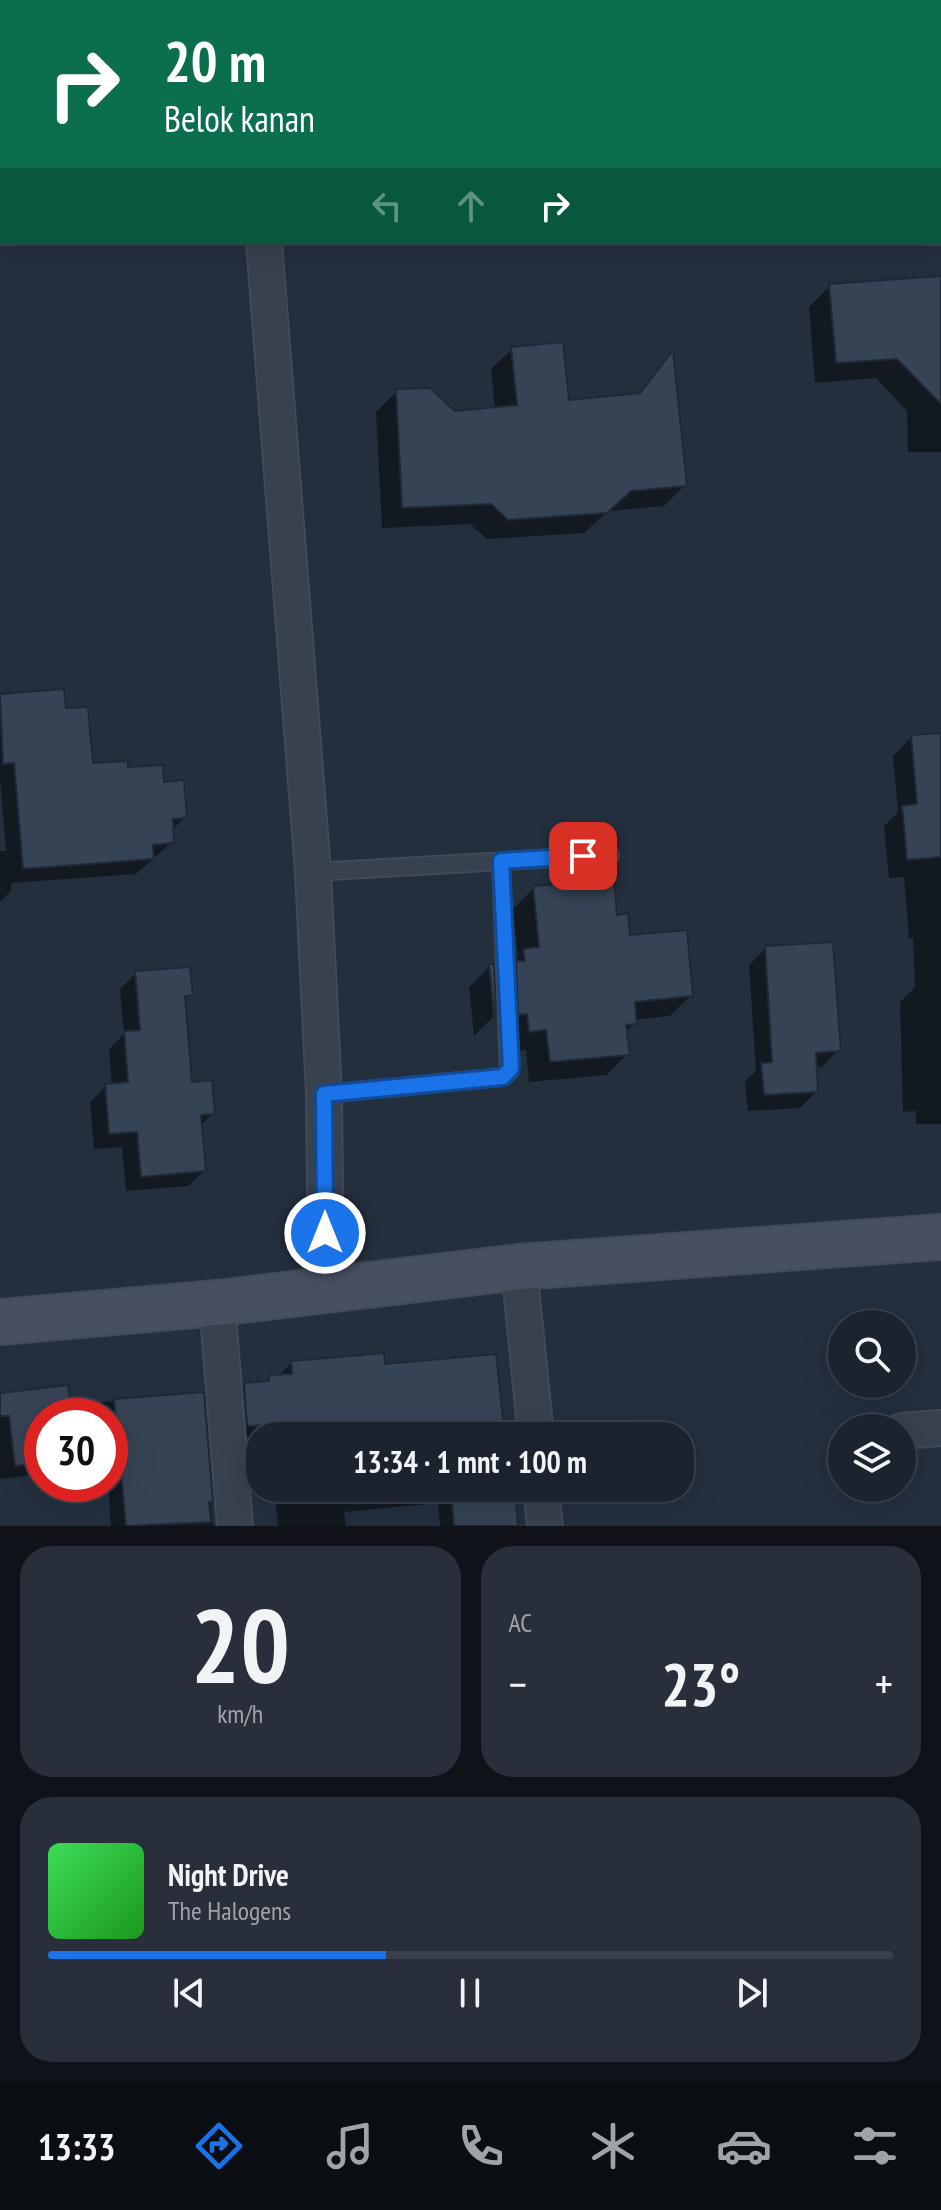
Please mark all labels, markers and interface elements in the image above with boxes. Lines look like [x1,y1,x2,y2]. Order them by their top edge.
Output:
text: 20 m [164,25,266,97]
icon: right [32,32,136,136]
text: Belok kanan [164,95,315,142]
icon: left [365,184,409,228]
icon: ahead [449,184,493,228]
icon: right [533,184,577,228]
pin [549,822,617,890]
icon: arrive [561,834,605,878]
position arrow [283,1191,367,1275]
map controls [828,1310,916,1502]
button: search [828,1310,916,1398]
speed limit sign: 30 [24,1398,128,1502]
button: layers [828,1414,916,1502]
text: 13:34 · 1 mnt · 100 m [353,1442,587,1481]
text: 20 [191,1577,290,1712]
text: AC [509,1606,532,1639]
text: 23° [661,1645,740,1723]
text: − [509,1655,527,1712]
text: + [875,1655,893,1712]
text: km/h [217,1697,263,1730]
text: Night Drive [168,1855,289,1894]
text: The Halogens [168,1894,291,1927]
icon: previous [167,1971,211,2015]
icon: pause [448,1971,492,2015]
icon: next [730,1971,774,2015]
icon: directions [191,2118,247,2174]
icon: music [322,2118,378,2174]
icon: phone [453,2118,509,2174]
icon: climate [585,2118,641,2174]
icon: car [716,2118,772,2174]
icon: filters [847,2118,903,2174]
text: 13:33 [38,2123,116,2170]

